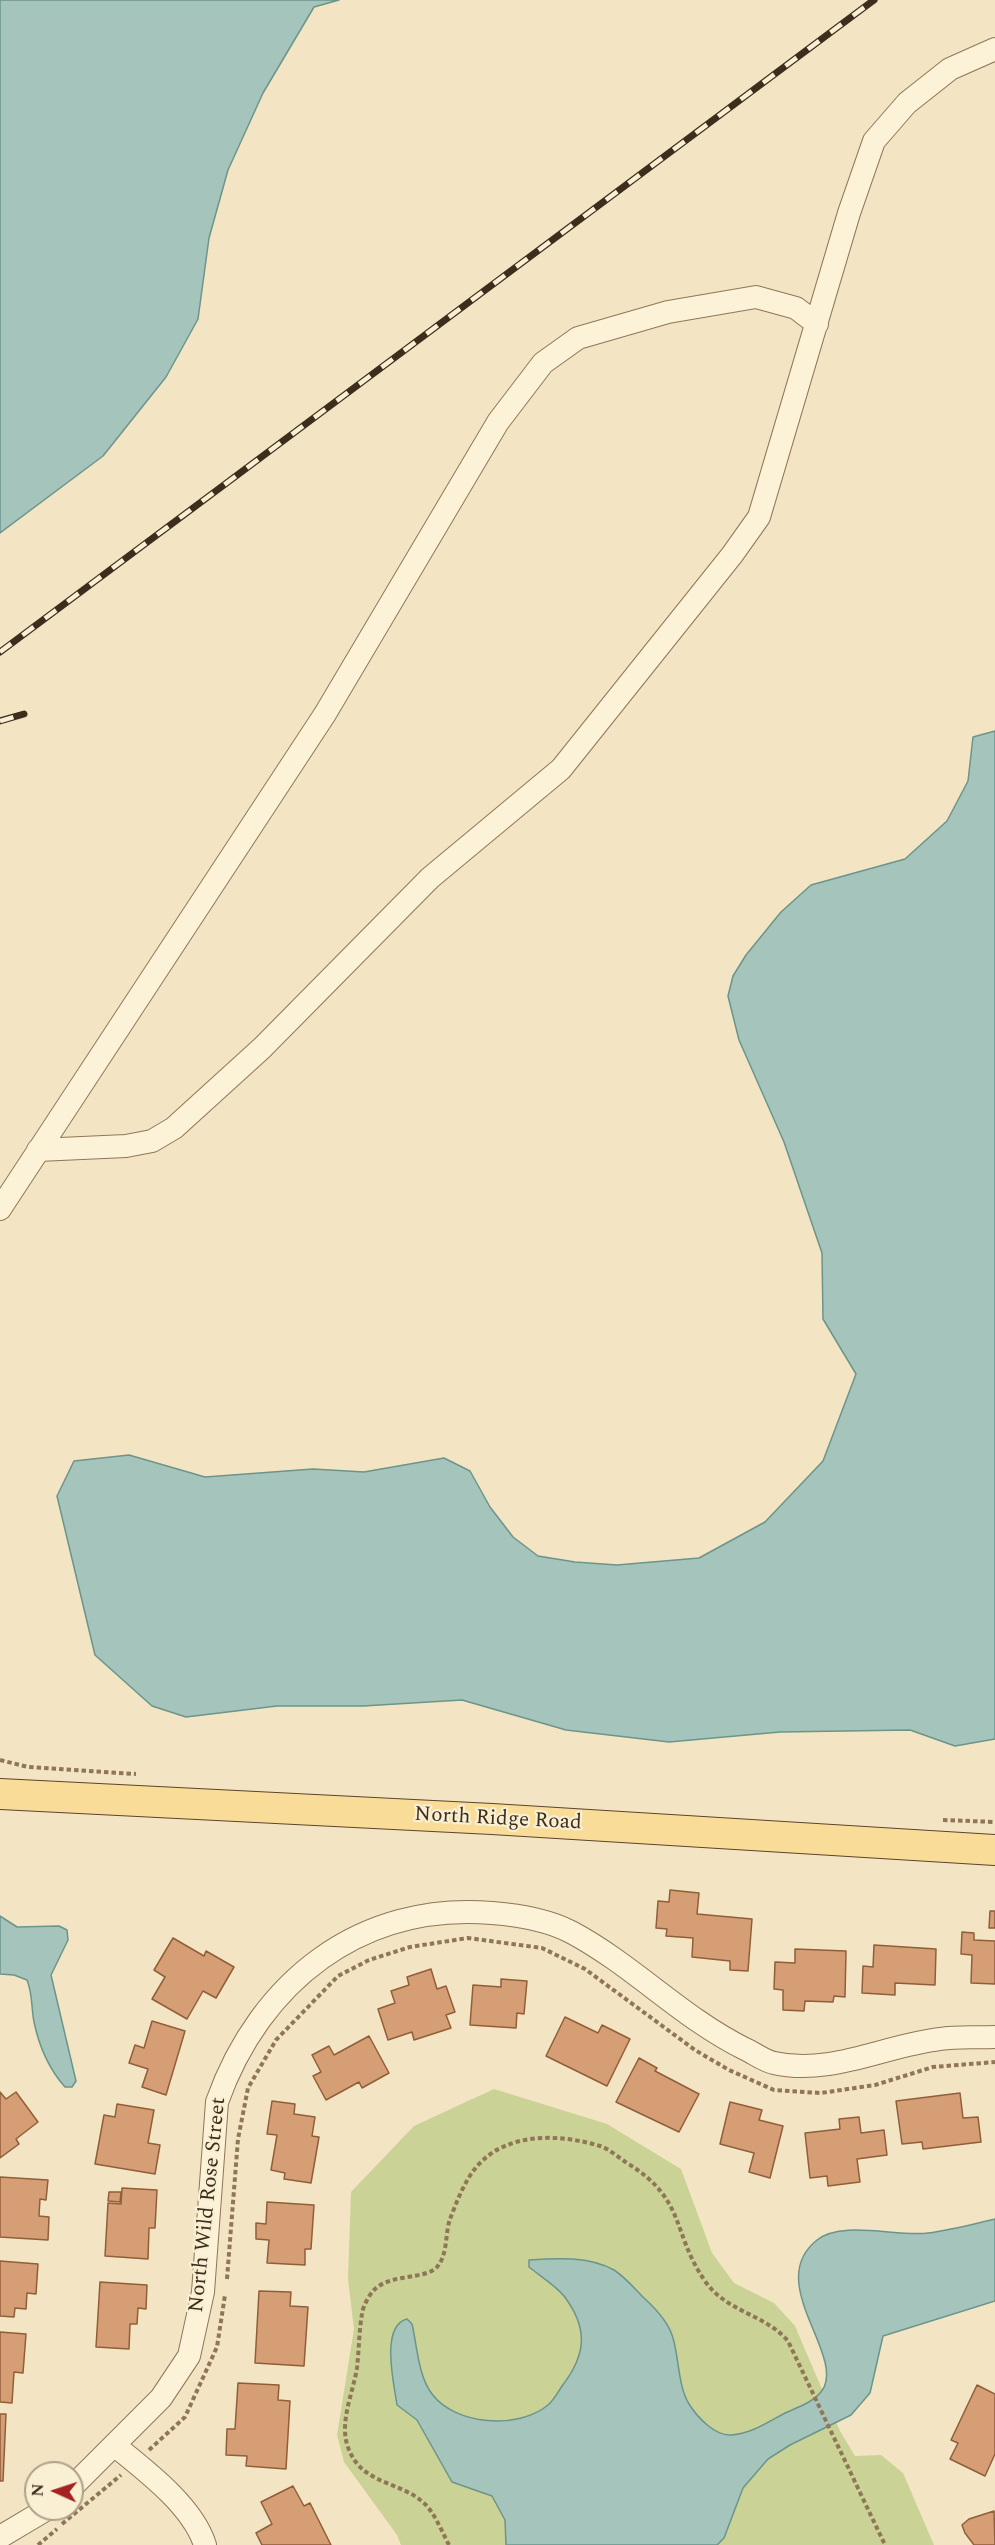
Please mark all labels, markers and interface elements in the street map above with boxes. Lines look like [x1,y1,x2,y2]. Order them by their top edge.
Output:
street label: North Ridge Road [414,1803,582,1837]
street label: North Wild Rose Street [185,2096,233,2314]
north arrow [24,2461,84,2521]
text: N [26,2483,50,2497]

